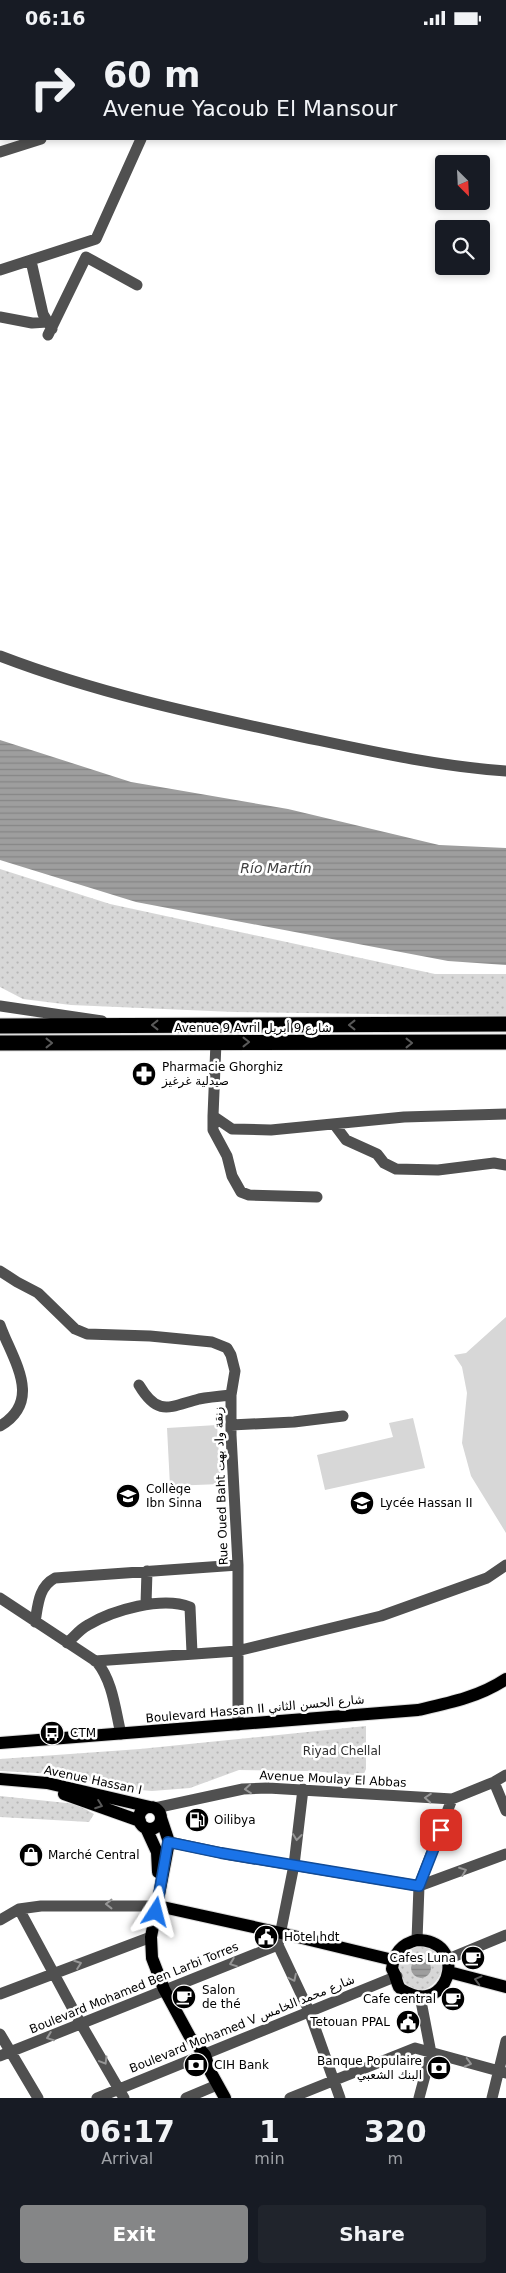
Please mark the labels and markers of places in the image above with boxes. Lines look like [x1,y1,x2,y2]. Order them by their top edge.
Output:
place label: Pharmacie Ghorghiz صيدلية غرغيز [161,1060,283,1089]
pharmacy icon: Pharmacie Ghorghiz صيدلية غرغيز [131,1061,157,1087]
place label: Collège Ibn Sinna [146,1482,202,1510]
school or university icon: Collège Ibn Sinna [115,1483,141,1509]
school or university icon: Lycée Hassan II [349,1490,375,1516]
place label: Lycée Hassan II [380,1496,473,1510]
bus stop icon: CTM [39,1720,65,1746]
place label: CTM [70,1726,96,1740]
fuel station icon: Oilibya [184,1807,210,1833]
pin [420,1809,462,1851]
place label: Oilibya [214,1813,256,1827]
shop icon: Marché Central [18,1842,44,1868]
place label: Marché Central [48,1848,139,1862]
public building icon: Hotel hdt [253,1924,279,1950]
place label: Hotel hdt [284,1930,340,1944]
cafe icon: Cafes Luna [460,1945,486,1971]
place label: Cafes Luna [390,1951,456,1965]
place label: Salon de thé [202,1983,241,2011]
cafe icon: Salon de thé [171,1984,197,2010]
cafe icon: Cafe central [440,1986,466,2012]
place label: Cafe central [363,1992,436,2006]
public building icon: Tetouan PPAL [395,2009,421,2035]
place label: Tetouan PPAL [309,2015,390,2029]
bank icon: CIH Bank [183,2052,209,2078]
place label: Banque Populaire البنك الشعبي [317,2054,422,2082]
bank icon: Banque Populaire البنك الشعبي [426,2055,452,2081]
place label: CIH Bank [214,2058,269,2072]

